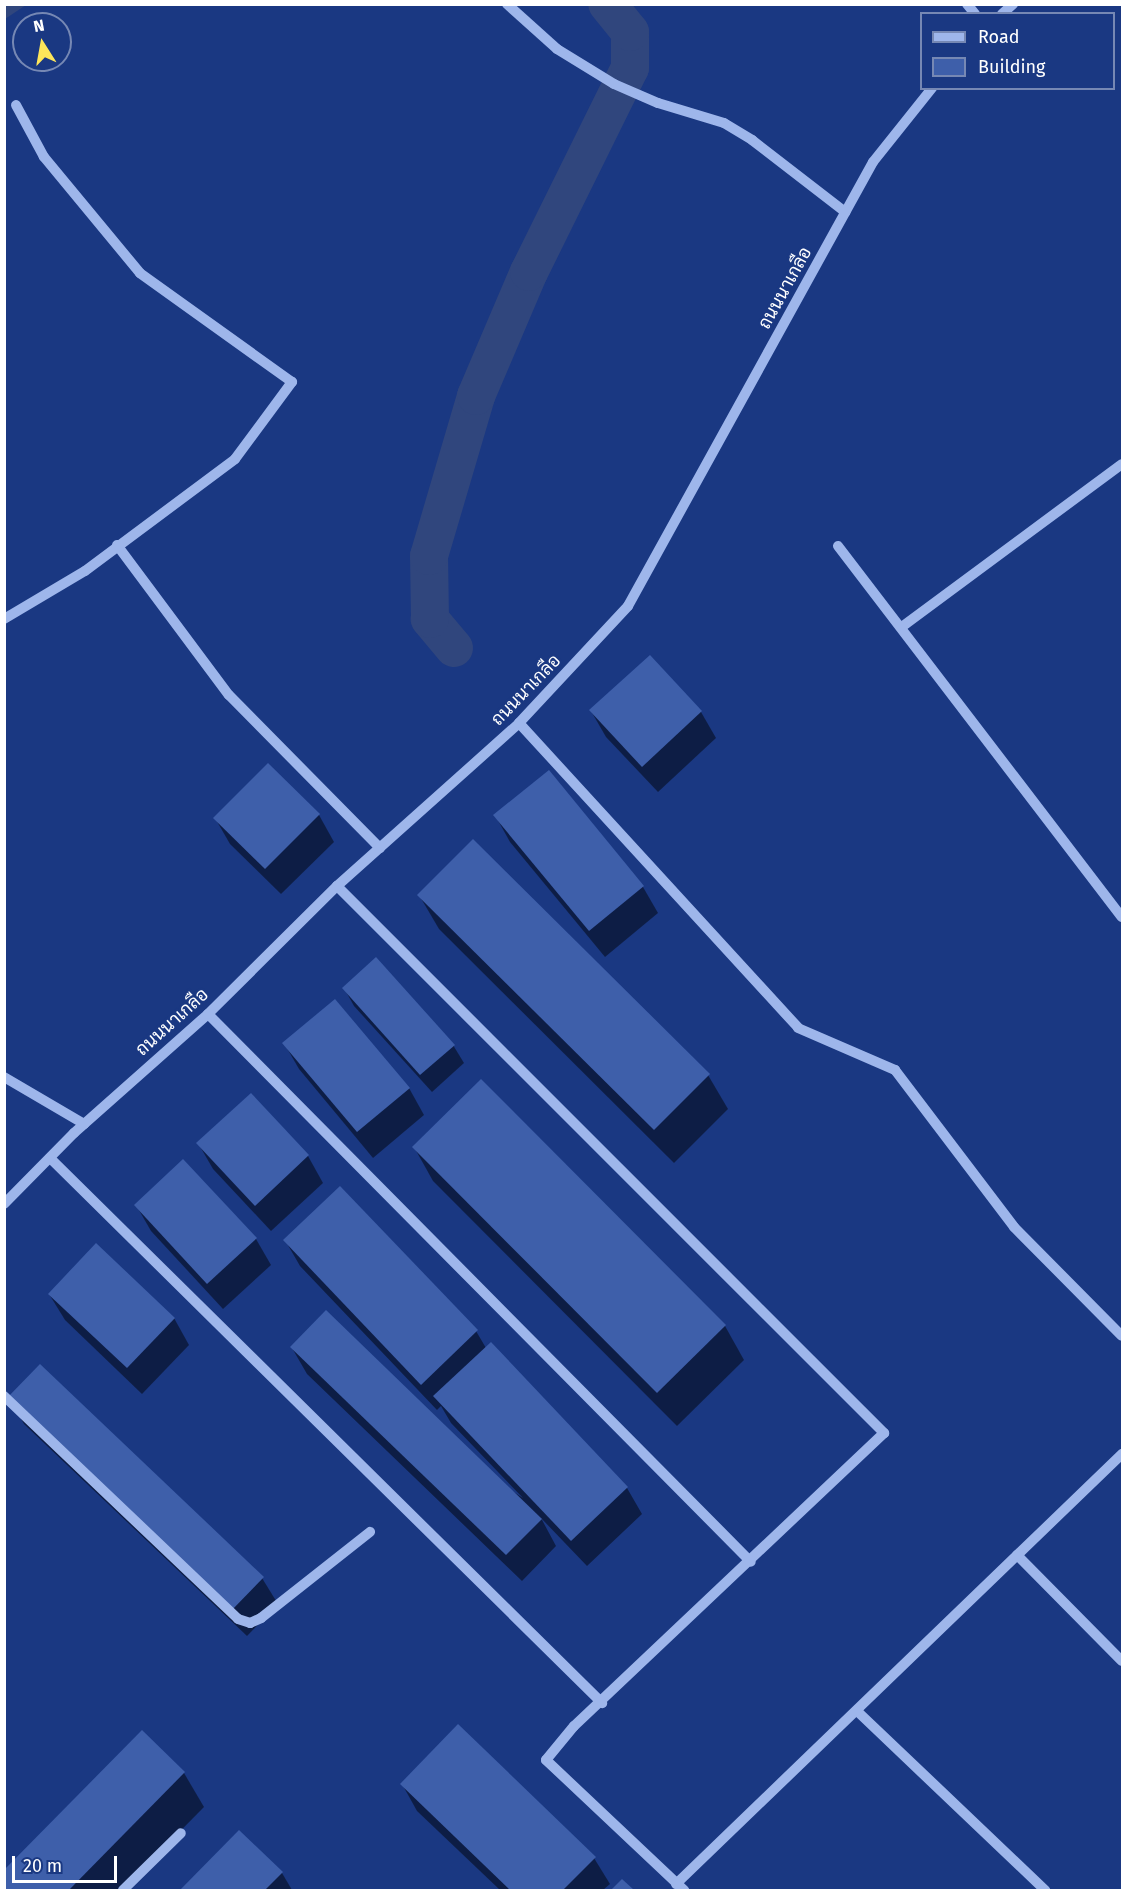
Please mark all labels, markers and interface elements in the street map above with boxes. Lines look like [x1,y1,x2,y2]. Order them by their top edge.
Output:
north arrow [12,12,72,72]
legend [920,12,1115,90]
text: N [32,15,46,36]
text: Road [978,26,1020,48]
text: Building [978,56,1045,78]
street label: ถนนนาเกลือ [754,243,816,333]
street label: ถนนนาเกลือ [487,650,565,730]
street label: ถนนนาเกลือ [131,984,213,1060]
scale bar [15,1844,120,1882]
text: 20 m [23,1855,62,1877]

